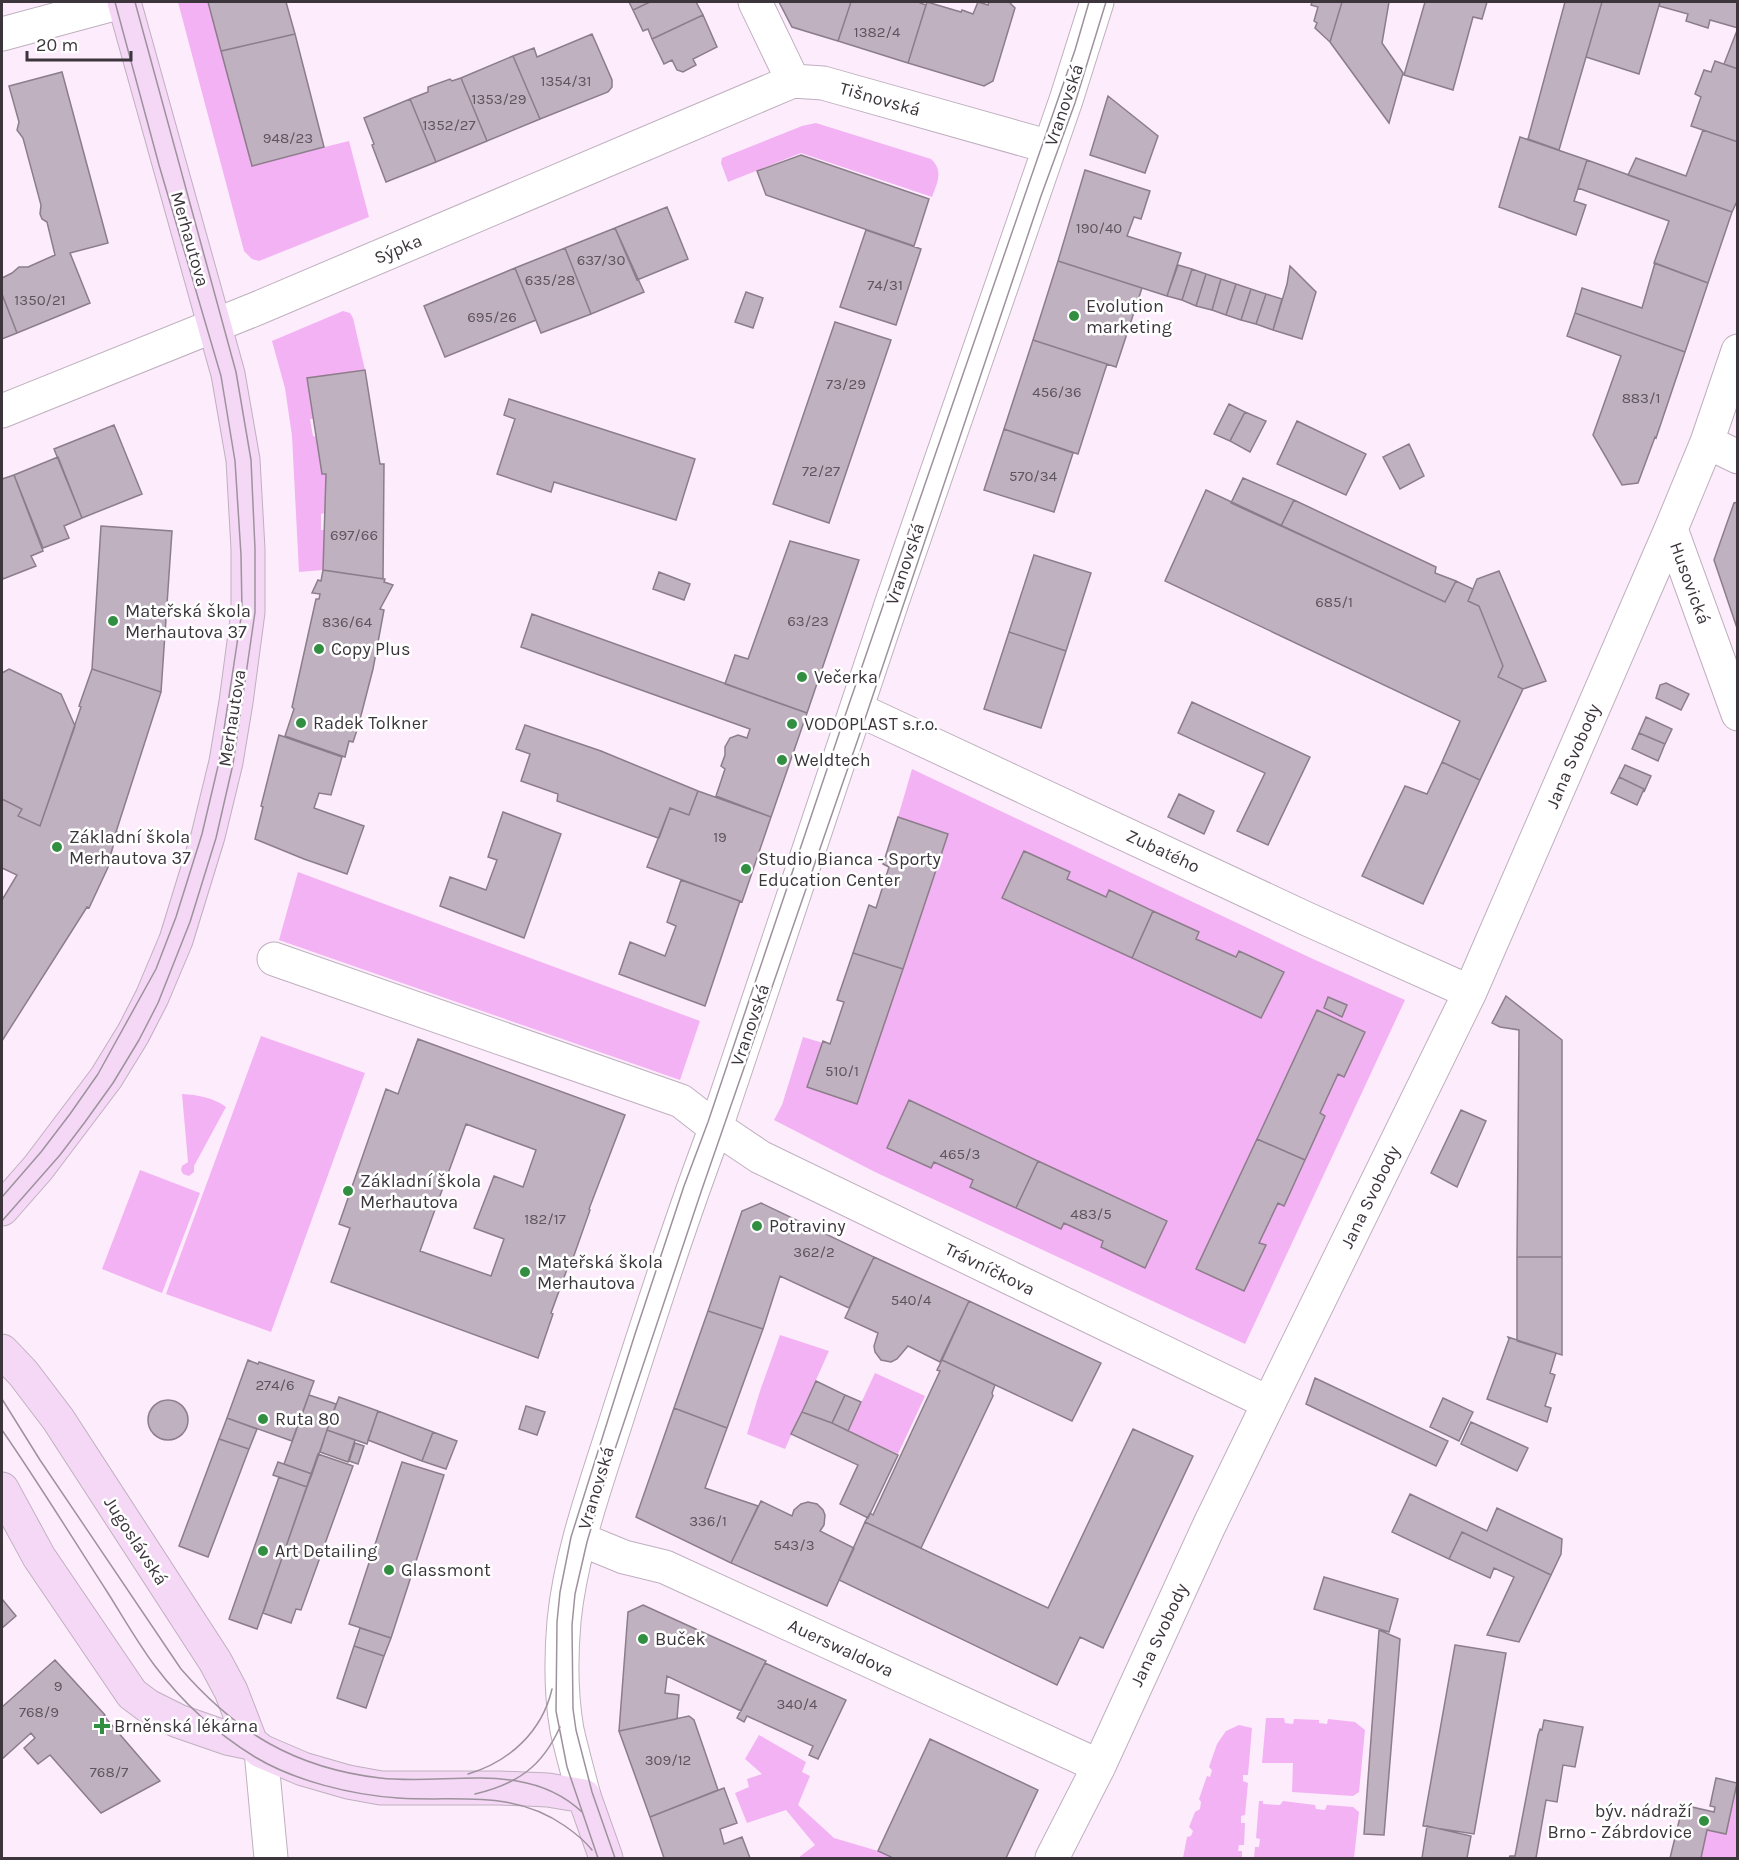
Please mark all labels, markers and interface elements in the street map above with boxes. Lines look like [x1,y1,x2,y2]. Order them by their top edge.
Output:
house number: 1382/4 [854,23,901,41]
scale bar [27,24,130,62]
text: 20 m [36,34,78,56]
street label: Vranovská [1040,61,1088,149]
house number: 1354/31 [541,72,591,90]
street label: Tišnovská [837,77,923,121]
house number: 1353/29 [471,90,527,108]
house number: 1352/27 [422,116,476,134]
house number: 948/23 [263,129,313,147]
street label: Merhautova [166,189,214,289]
house number: 190/40 [1076,219,1122,237]
street label: Sýpka [371,229,425,269]
house number: 637/30 [577,251,625,269]
house number: 635/28 [525,271,575,289]
house number: 74/31 [867,276,903,294]
house number: 1350/21 [14,291,66,309]
place label: Evolution marketing [1086,295,1172,338]
house number: 695/26 [467,308,517,326]
marker: Evolution marketing [1067,309,1081,323]
house number: 73/29 [826,375,866,393]
house number: 456/36 [1032,383,1082,401]
house number: 883/1 [1622,389,1660,407]
house number: 72/27 [802,462,840,480]
house number: 570/34 [1009,467,1058,485]
street label: Vranovská [881,520,929,608]
house number: 697/66 [330,526,378,544]
street label: Husovická [1665,539,1715,627]
house number: 685/1 [1315,593,1353,611]
place label: Mateřská škola Merhautova 37 [125,600,251,643]
house number: 63/23 [787,612,829,630]
house number: 836/64 [322,613,373,631]
marker: Mateřská škola Merhautova 37 [106,614,120,628]
place label: Copy Plus [331,638,410,660]
marker: Copy Plus [312,642,326,656]
place label: Večerka [814,666,878,688]
street label: Merhautova [213,668,251,768]
marker: Večerka [795,670,809,684]
street label: Jana Svobody [1541,700,1605,812]
place label: Radek Tolkner [313,712,428,734]
place label: VODOPLAST s.r.o. [804,713,937,735]
marker: Radek Tolkner [294,716,308,730]
marker: VODOPLAST s.r.o. [785,717,799,731]
place label: Weldtech [794,749,871,771]
marker: Weldtech [775,753,789,767]
street label: Zubatého [1123,824,1203,878]
place label: Základní škola Merhautova 37 [69,826,191,869]
house number: 19 [713,828,727,846]
marker: Základní škola Merhautova 37 [50,840,64,854]
place label: Studio Bianca - Sporty Education Center [758,848,942,891]
marker: Studio Bianca - Sporty Education Center [739,862,753,876]
street label: Vranovská [726,981,774,1069]
house number: 510/1 [825,1062,859,1080]
street label: Jana Svobody [1336,1142,1405,1252]
house number: 465/3 [940,1145,980,1163]
place label: Základní škola Merhautova [360,1170,481,1213]
marker: Základní škola Merhautova [341,1184,355,1198]
house number: 483/5 [1070,1205,1112,1223]
house number: 182/17 [524,1210,566,1228]
place label: Potraviny [769,1215,846,1237]
marker: Potraviny [750,1219,764,1233]
street label: Trávníčkova [941,1238,1039,1300]
house number: 362/2 [793,1243,835,1261]
place label: Mateřská škola Merhautova [537,1251,663,1294]
marker: Mateřská škola Merhautova [518,1265,532,1279]
house number: 540/4 [891,1291,932,1309]
house number: 274/6 [255,1376,295,1394]
place label: Ruta 80 [275,1408,340,1430]
marker: Ruta 80 [256,1412,270,1426]
street label: Vranovská [573,1444,619,1532]
street label: Jugoslávská [99,1493,173,1589]
house number: 336/1 [689,1512,727,1530]
house number: 543/3 [773,1536,815,1554]
place label: Art Detailing [275,1540,377,1562]
marker: Art Detailing [256,1544,270,1558]
place label: Glassmont [401,1559,491,1581]
marker: Glassmont [382,1563,396,1577]
street label: Jana Svobody [1125,1579,1193,1690]
street label: Auerswaldova [785,1614,897,1682]
place label: Buček [655,1628,706,1650]
marker: Buček [636,1632,650,1646]
house number: 9 [54,1677,62,1695]
house number: 340/4 [777,1695,818,1713]
house number: 768/9 [19,1703,59,1721]
place label: Brněnská lékárna [114,1715,258,1737]
marker: Brněnská lékárna [95,1719,109,1733]
house number: 309/12 [645,1751,691,1769]
house number: 768/7 [90,1763,128,1781]
place label: býv. nádraží Brno - Zábrdovice [1548,1800,1693,1843]
marker: býv. nádraží Brno - Zábrdovice [1697,1814,1711,1828]

